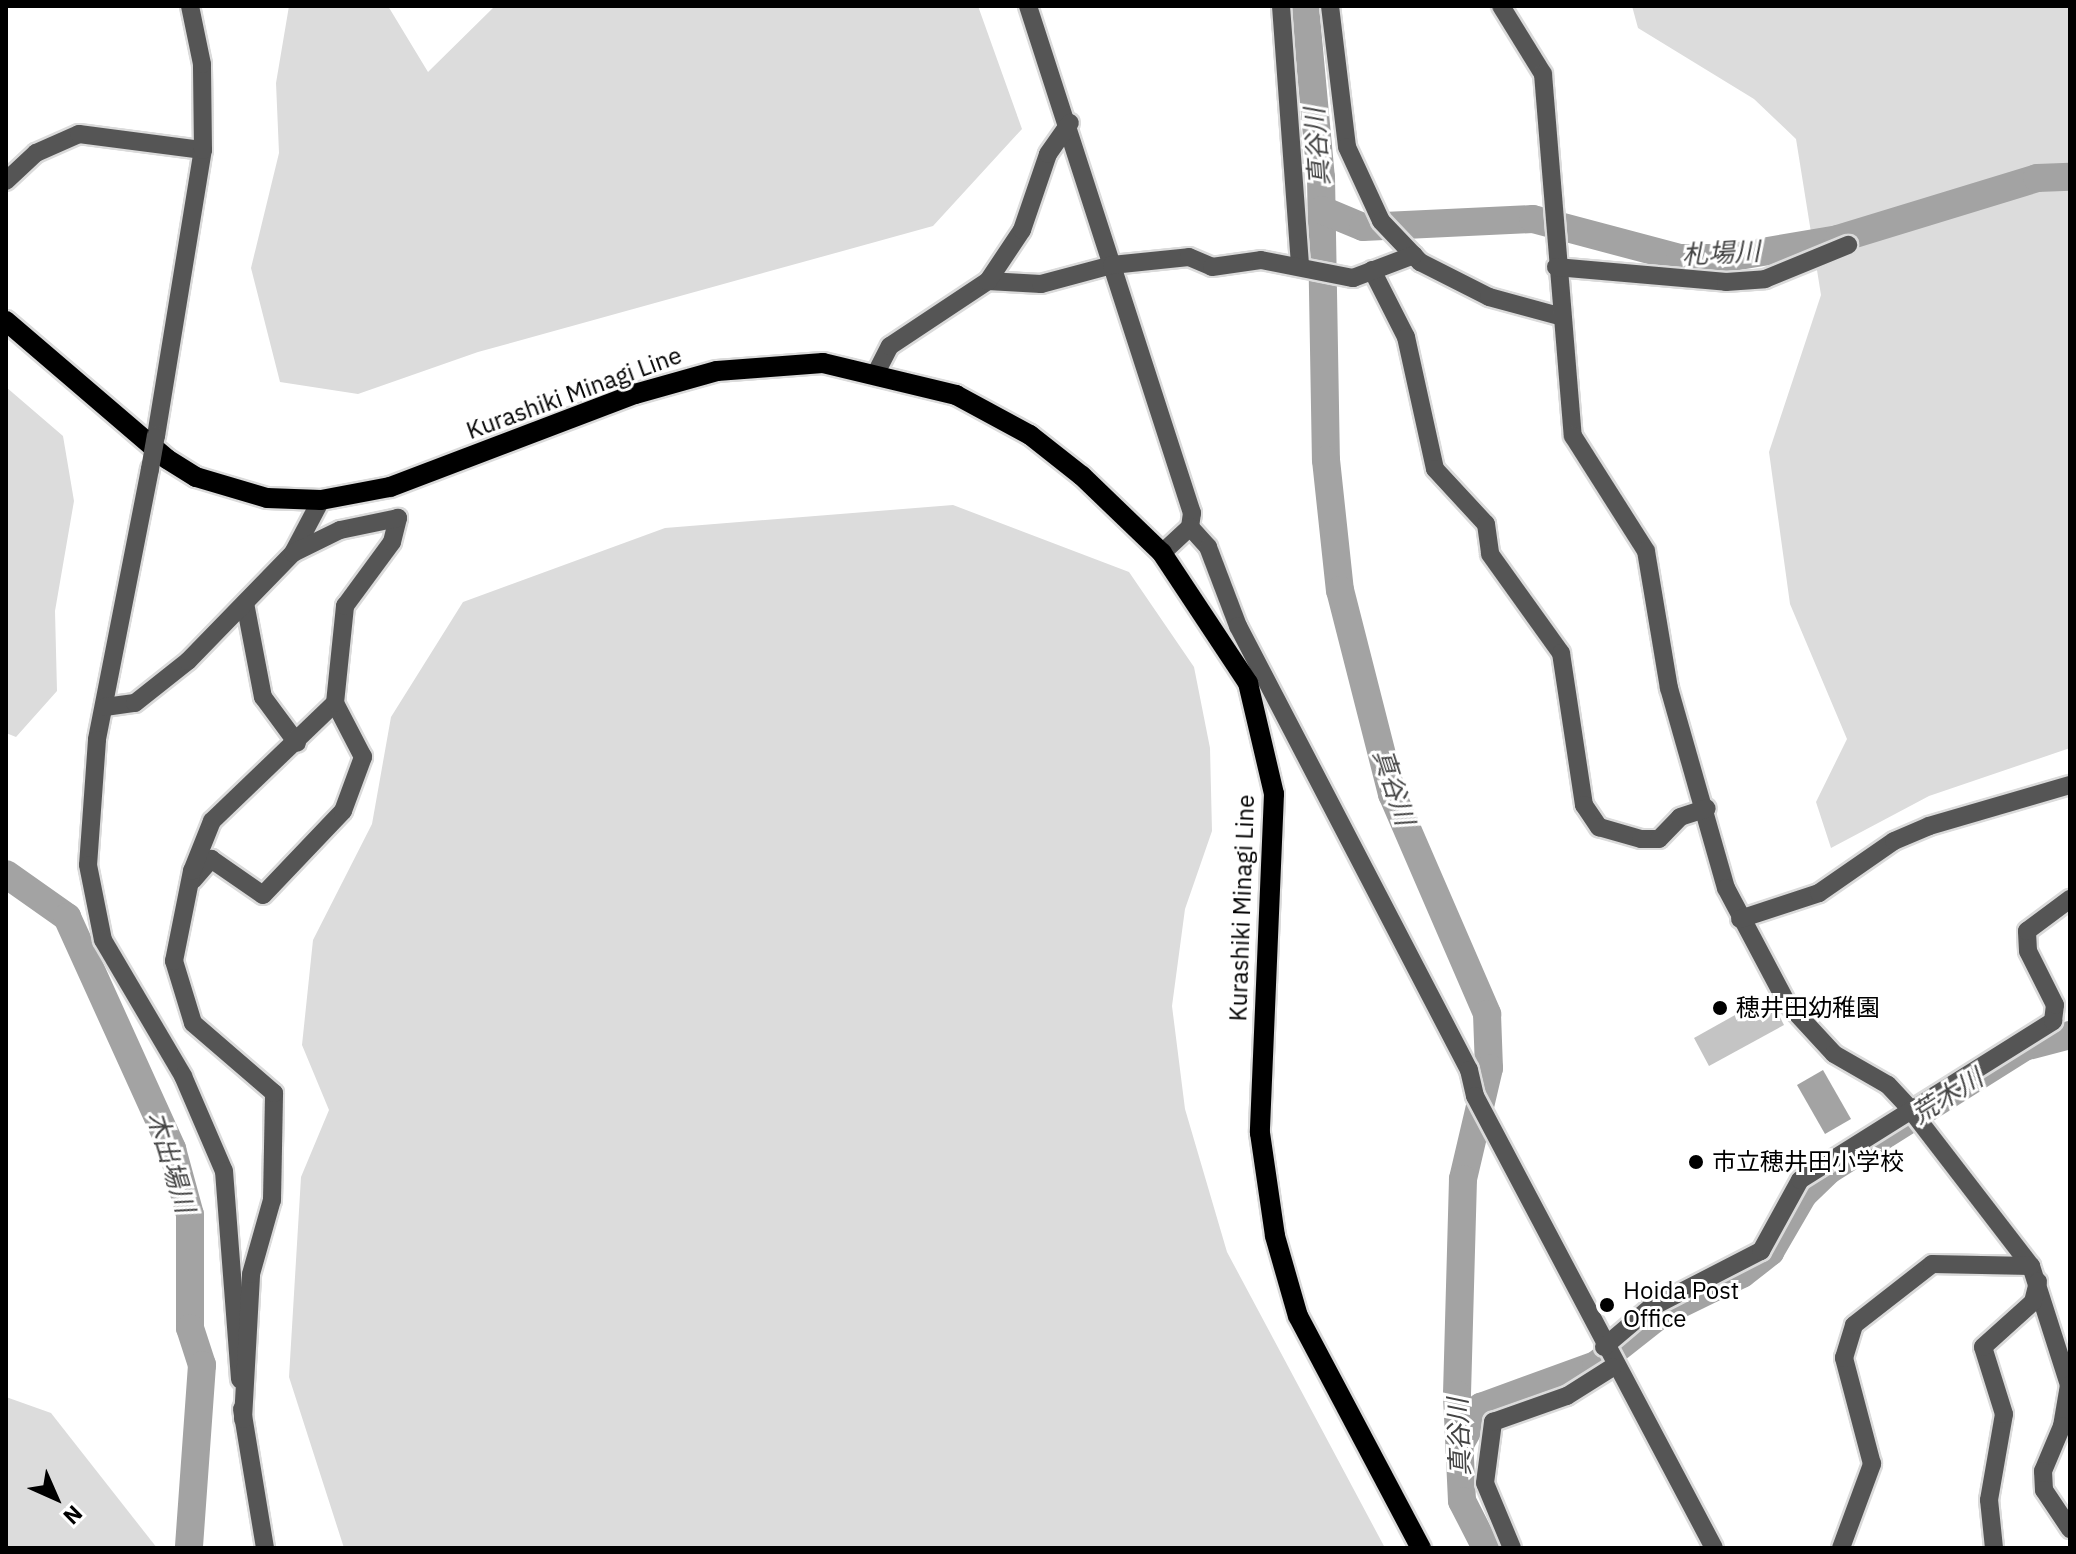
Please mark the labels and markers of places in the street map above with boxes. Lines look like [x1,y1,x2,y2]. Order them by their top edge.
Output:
place label: 穂井田幼稚園 [1736,994,1880,1022]
marker: 穂井田幼稚園 [1711,999,1729,1017]
place label: 市立穂井田小学校 [1712,1148,1904,1176]
marker: 市立穂井田小学校 [1687,1153,1705,1171]
place label: Hoida Post Office [1623,1277,1739,1333]
marker: Hoida Post Office [1598,1296,1616,1314]

